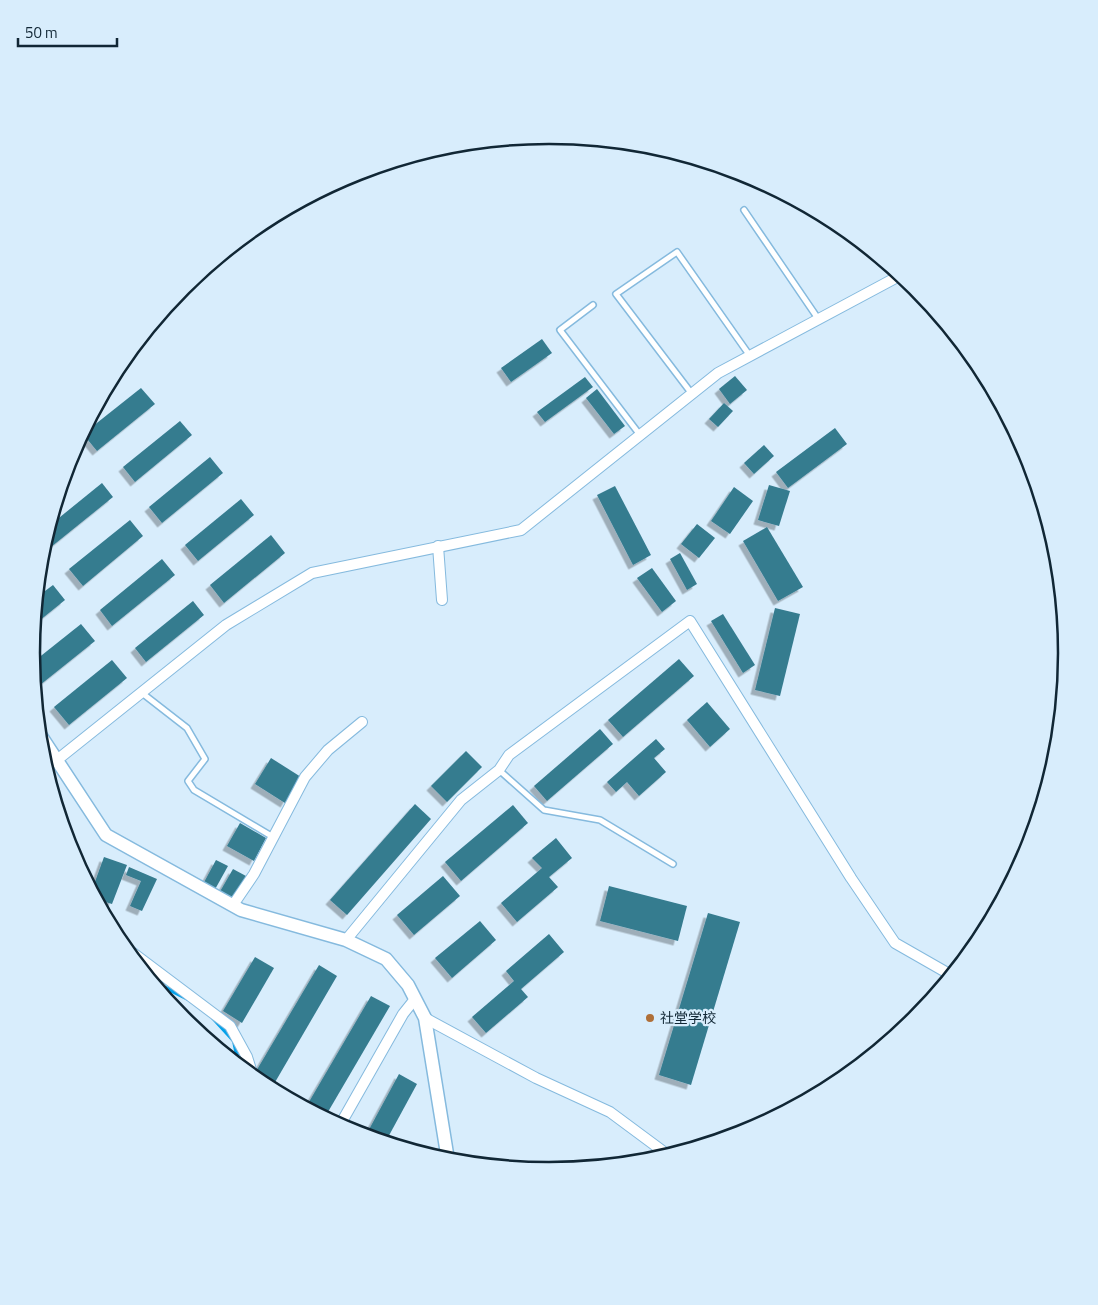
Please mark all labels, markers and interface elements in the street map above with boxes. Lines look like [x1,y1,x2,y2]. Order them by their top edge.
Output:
scale bar [18,15,116,47]
text: 50 m [25,21,58,44]
place label: 社堂学校 [660,1007,716,1028]
marker: 社堂学校 [644,1012,656,1024]

